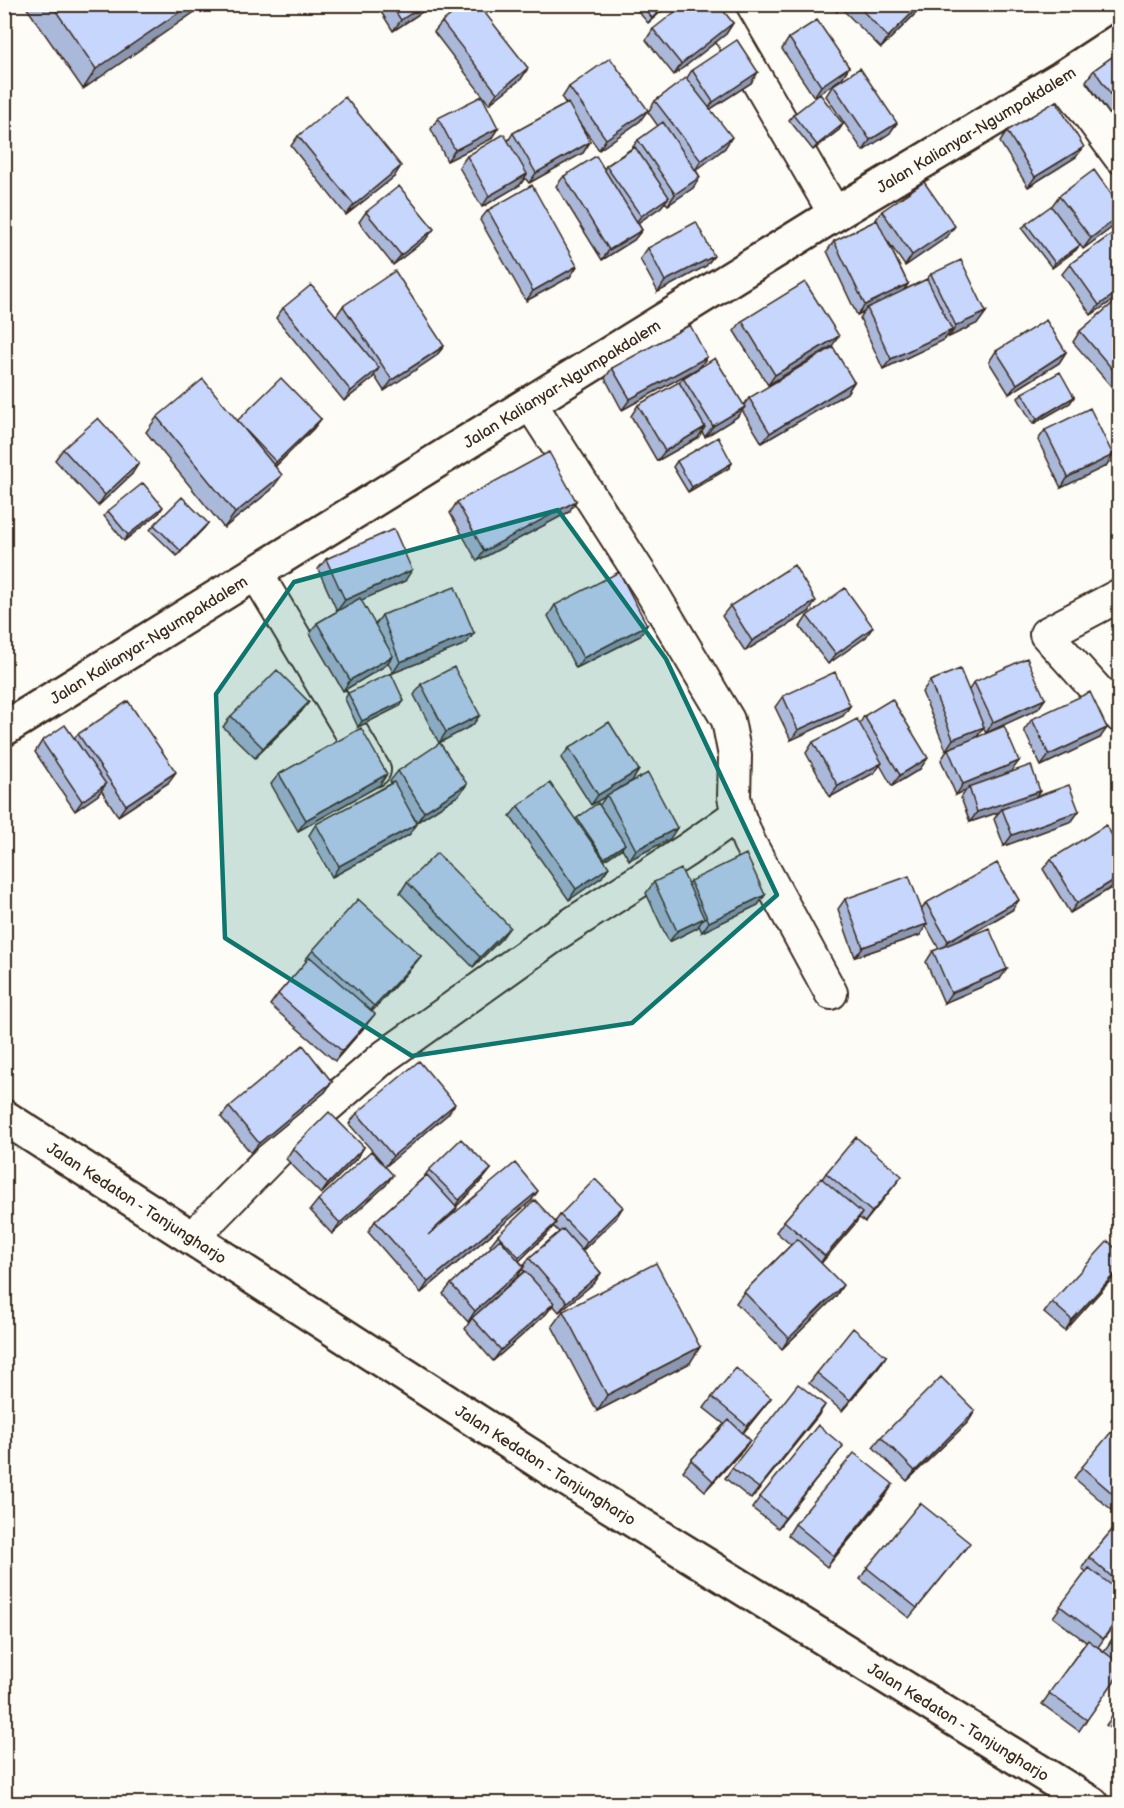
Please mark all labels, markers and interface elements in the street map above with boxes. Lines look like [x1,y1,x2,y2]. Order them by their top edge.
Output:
street label: Jalan Kalianyar-Ngumpakdalem [874,64,1080,198]
street label: Jalan Kalianyar-Ngumpakdalem [460,316,664,453]
street label: Jalan Kalianyar-Ngumpakdalem [47,572,251,709]
street label: Jalan Kedaton - Tanjungharjo [43,1139,229,1269]
street label: Jalan Kedaton - Tanjungharjo [451,1402,639,1530]
street label: Jalan Kedaton - Tanjungharjo [864,1659,1052,1786]

